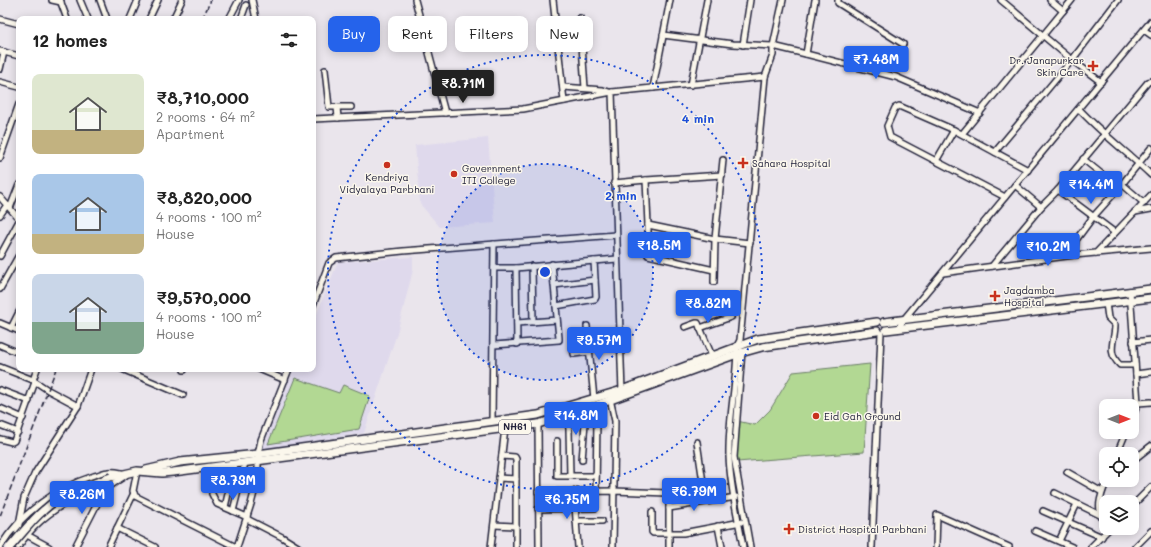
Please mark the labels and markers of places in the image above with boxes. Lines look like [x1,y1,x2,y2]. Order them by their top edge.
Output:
pin: ₹7.48M [843,46,909,80]
place label: Dr. Janapurkar Skin Care [1009,53,1084,79]
marker: Dr. Janapurkar Skin Care [1087,60,1099,72]
pin: ₹8.71M [430,70,496,104]
place label: Sahara Hospital [752,156,830,170]
marker: Sahara Hospital [737,157,749,169]
marker: Kendriya Vidyalaya Parbhani [382,160,392,170]
place label: Government ITI College [462,161,521,187]
marker: Government ITI College [449,169,459,179]
place label: Kendriya Vidyalaya Parbhani [340,170,434,196]
pin: ₹14.4M [1058,171,1124,205]
pin: ₹18.5M [626,232,692,266]
pin: ₹10.2M [1015,233,1081,267]
centre of rings [538,265,552,279]
place label: Jagdamba Hospital [1004,283,1055,309]
pin: ₹8.82M [675,290,741,324]
marker: Jagdamba Hospital [989,290,1001,302]
pin: ₹9.57M [566,327,632,361]
pin: ₹14.8M [543,402,609,436]
place label: Eid Gah Ground [824,409,901,423]
marker: Eid Gah Ground [811,411,821,421]
pin: ₹8.73M [200,467,266,501]
pin: ₹6.79M [661,478,727,512]
pin: ₹8.26M [49,481,115,515]
pin: ₹6.75M [534,486,600,520]
place label: District Hospital Parbhani [798,522,926,536]
marker: District Hospital Parbhani [783,523,795,535]

